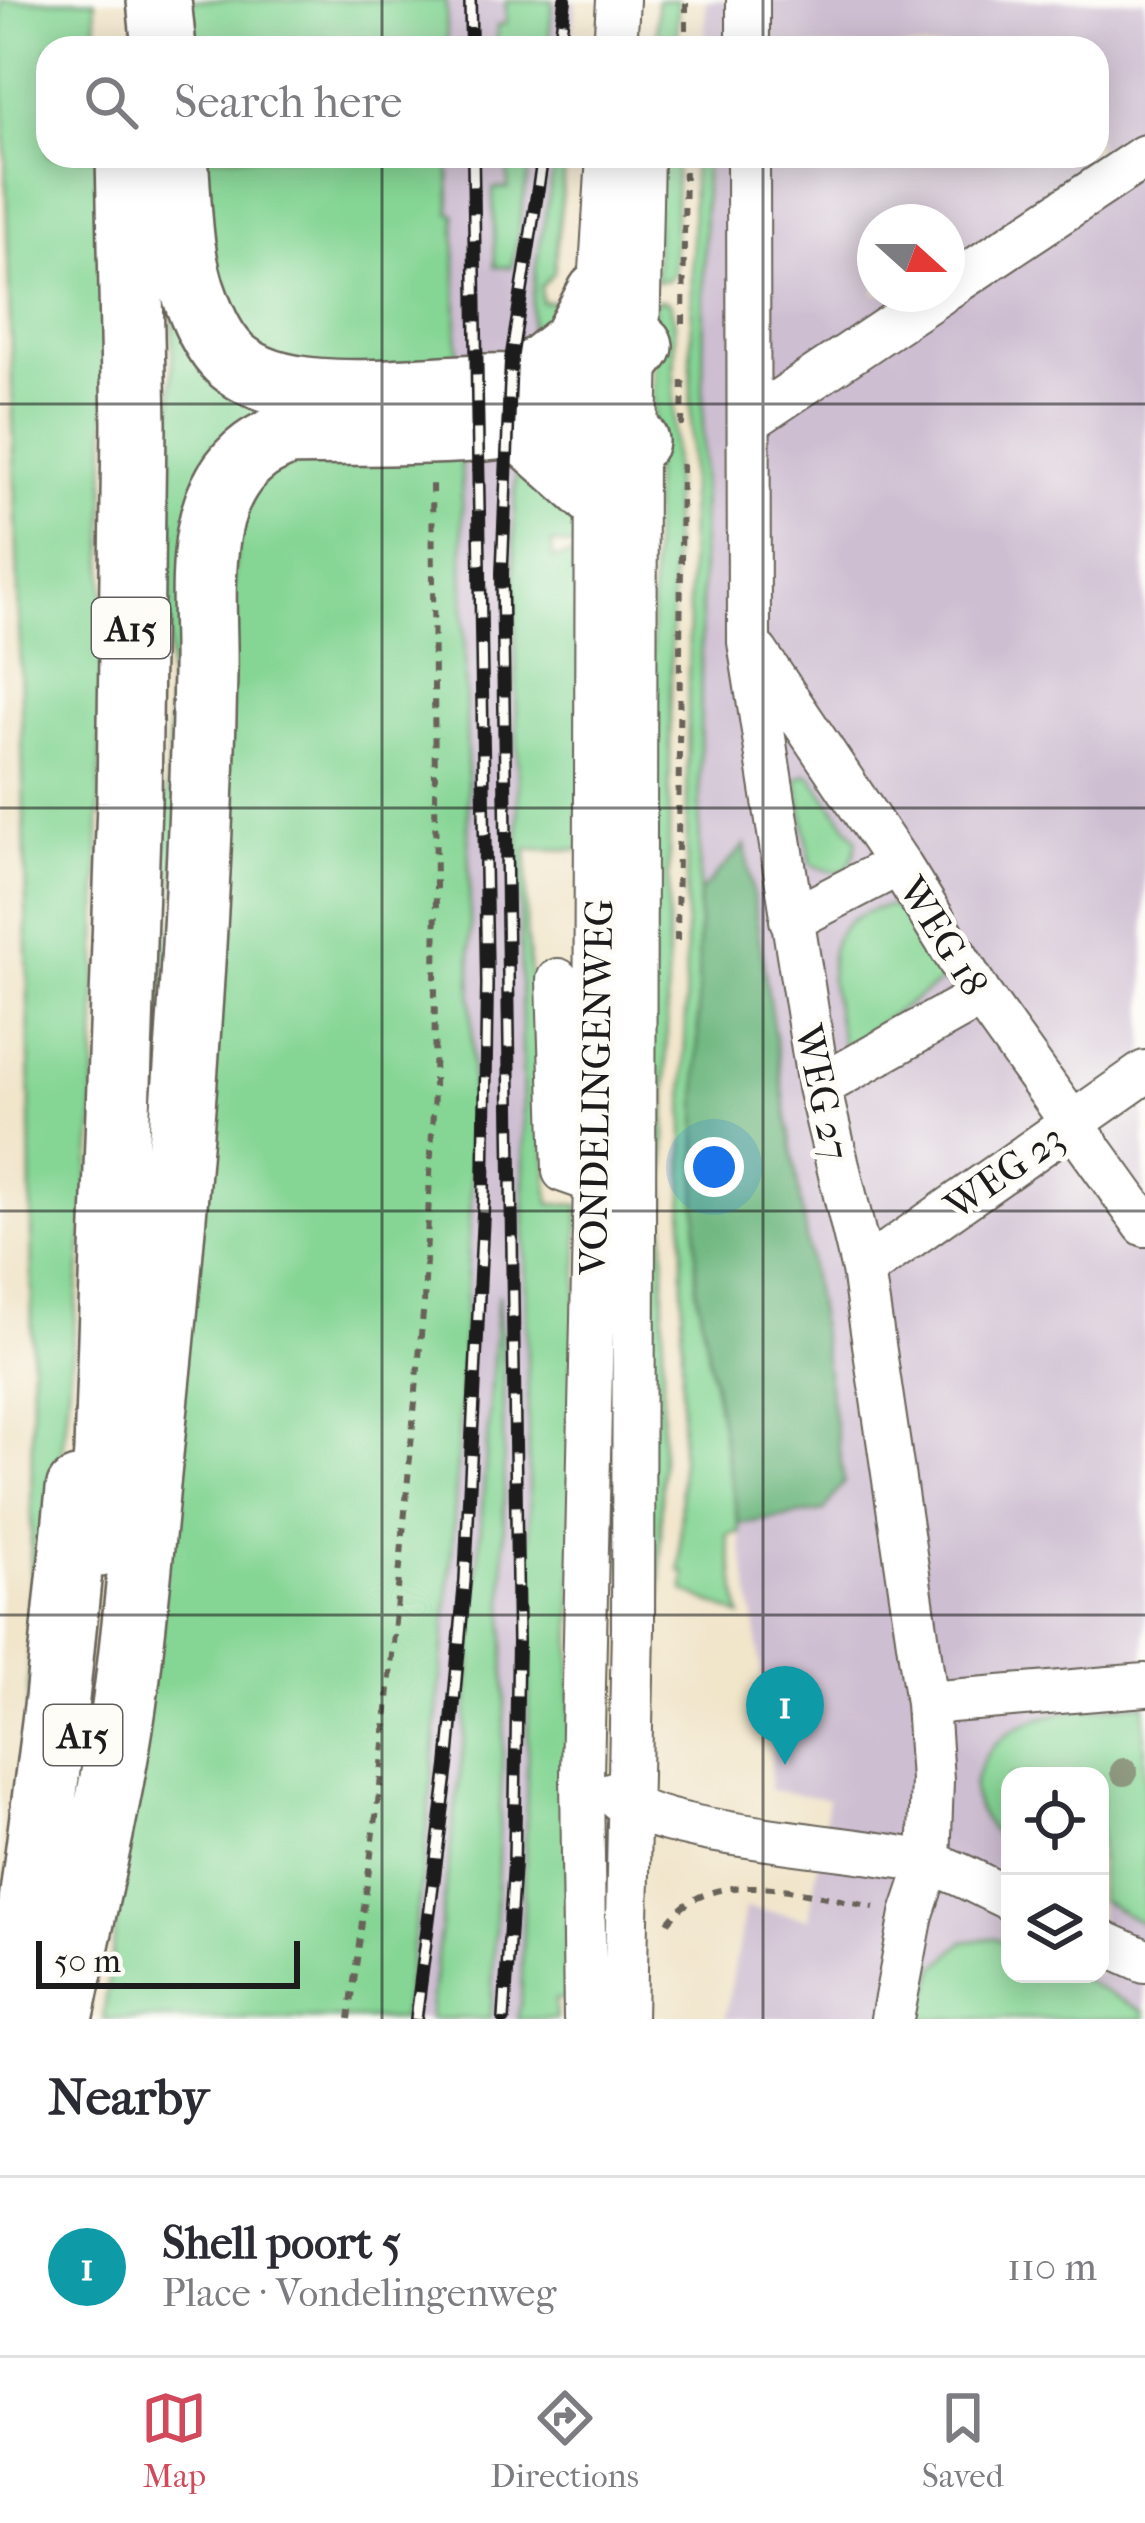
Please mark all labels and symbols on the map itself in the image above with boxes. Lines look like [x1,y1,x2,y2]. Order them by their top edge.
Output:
north arrow [857,204,965,312]
road number: A15 [92,598,170,658]
street label: WEG 18 [888,868,998,1005]
street label: VONDELINGENWEG [570,899,622,1276]
street label: WEG 27 [785,1019,859,1164]
street label: WEG 23 [936,1115,1073,1230]
your location [684,1137,744,1197]
pin: 1 [746,1666,824,1765]
road number: A15 [44,1705,122,1765]
scale bar [36,1935,300,1988]

